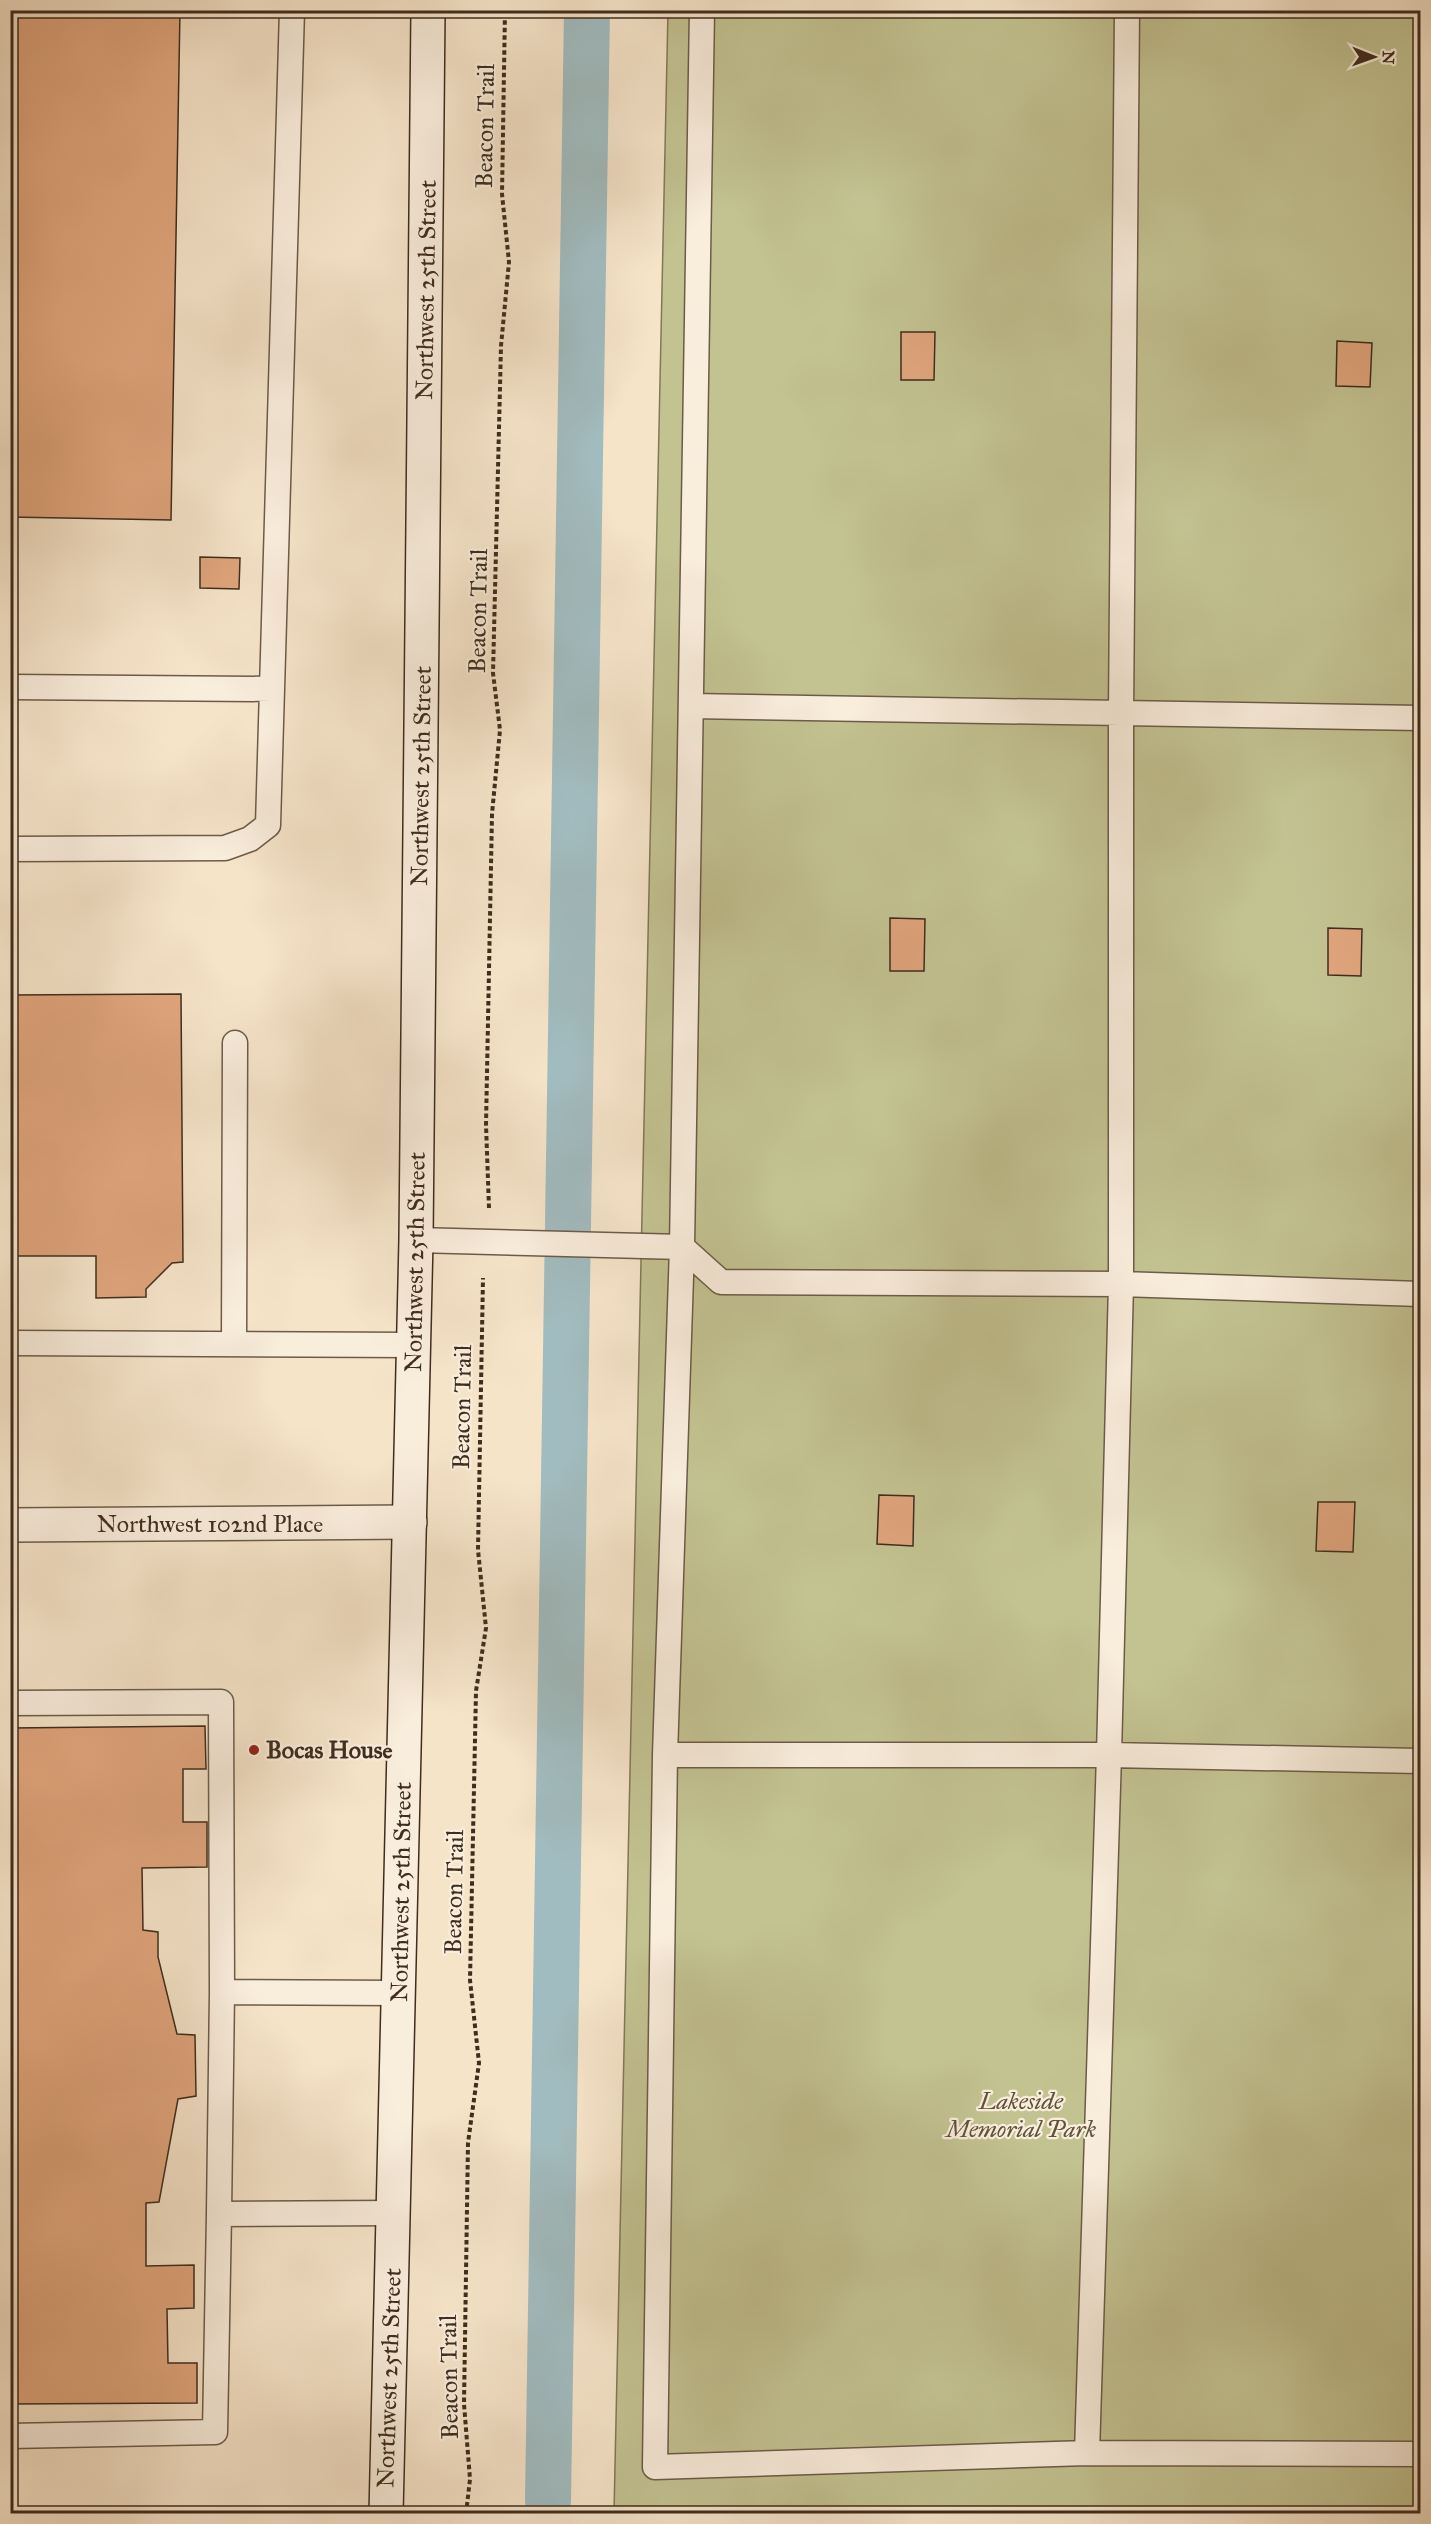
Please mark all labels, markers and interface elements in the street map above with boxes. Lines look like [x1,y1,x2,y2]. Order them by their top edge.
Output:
north arrow [1344,27,1404,87]
text: N [1379,50,1398,65]
street label: Beacon Trail [469,63,501,189]
street label: Northwest 25th Street [409,179,443,400]
street label: Beacon Trail [462,548,494,674]
street label: Northwest 25th Street [404,665,438,886]
street label: Northwest 25th Street [398,1151,432,1372]
street label: Beacon Trail [446,1344,478,1470]
street label: Northwest 102nd Place [97,1509,323,1539]
place label: Bocas House [266,1735,393,1765]
marker: Bocas House [247,1743,261,1757]
street label: Northwest 25th Street [384,1781,418,2002]
street label: Beacon Trail [438,1829,470,1955]
park label: Lakeside Memorial Park [944,2086,1096,2144]
street label: Northwest 25th Street [370,2267,408,2488]
street label: Beacon Trail [433,2314,465,2440]

